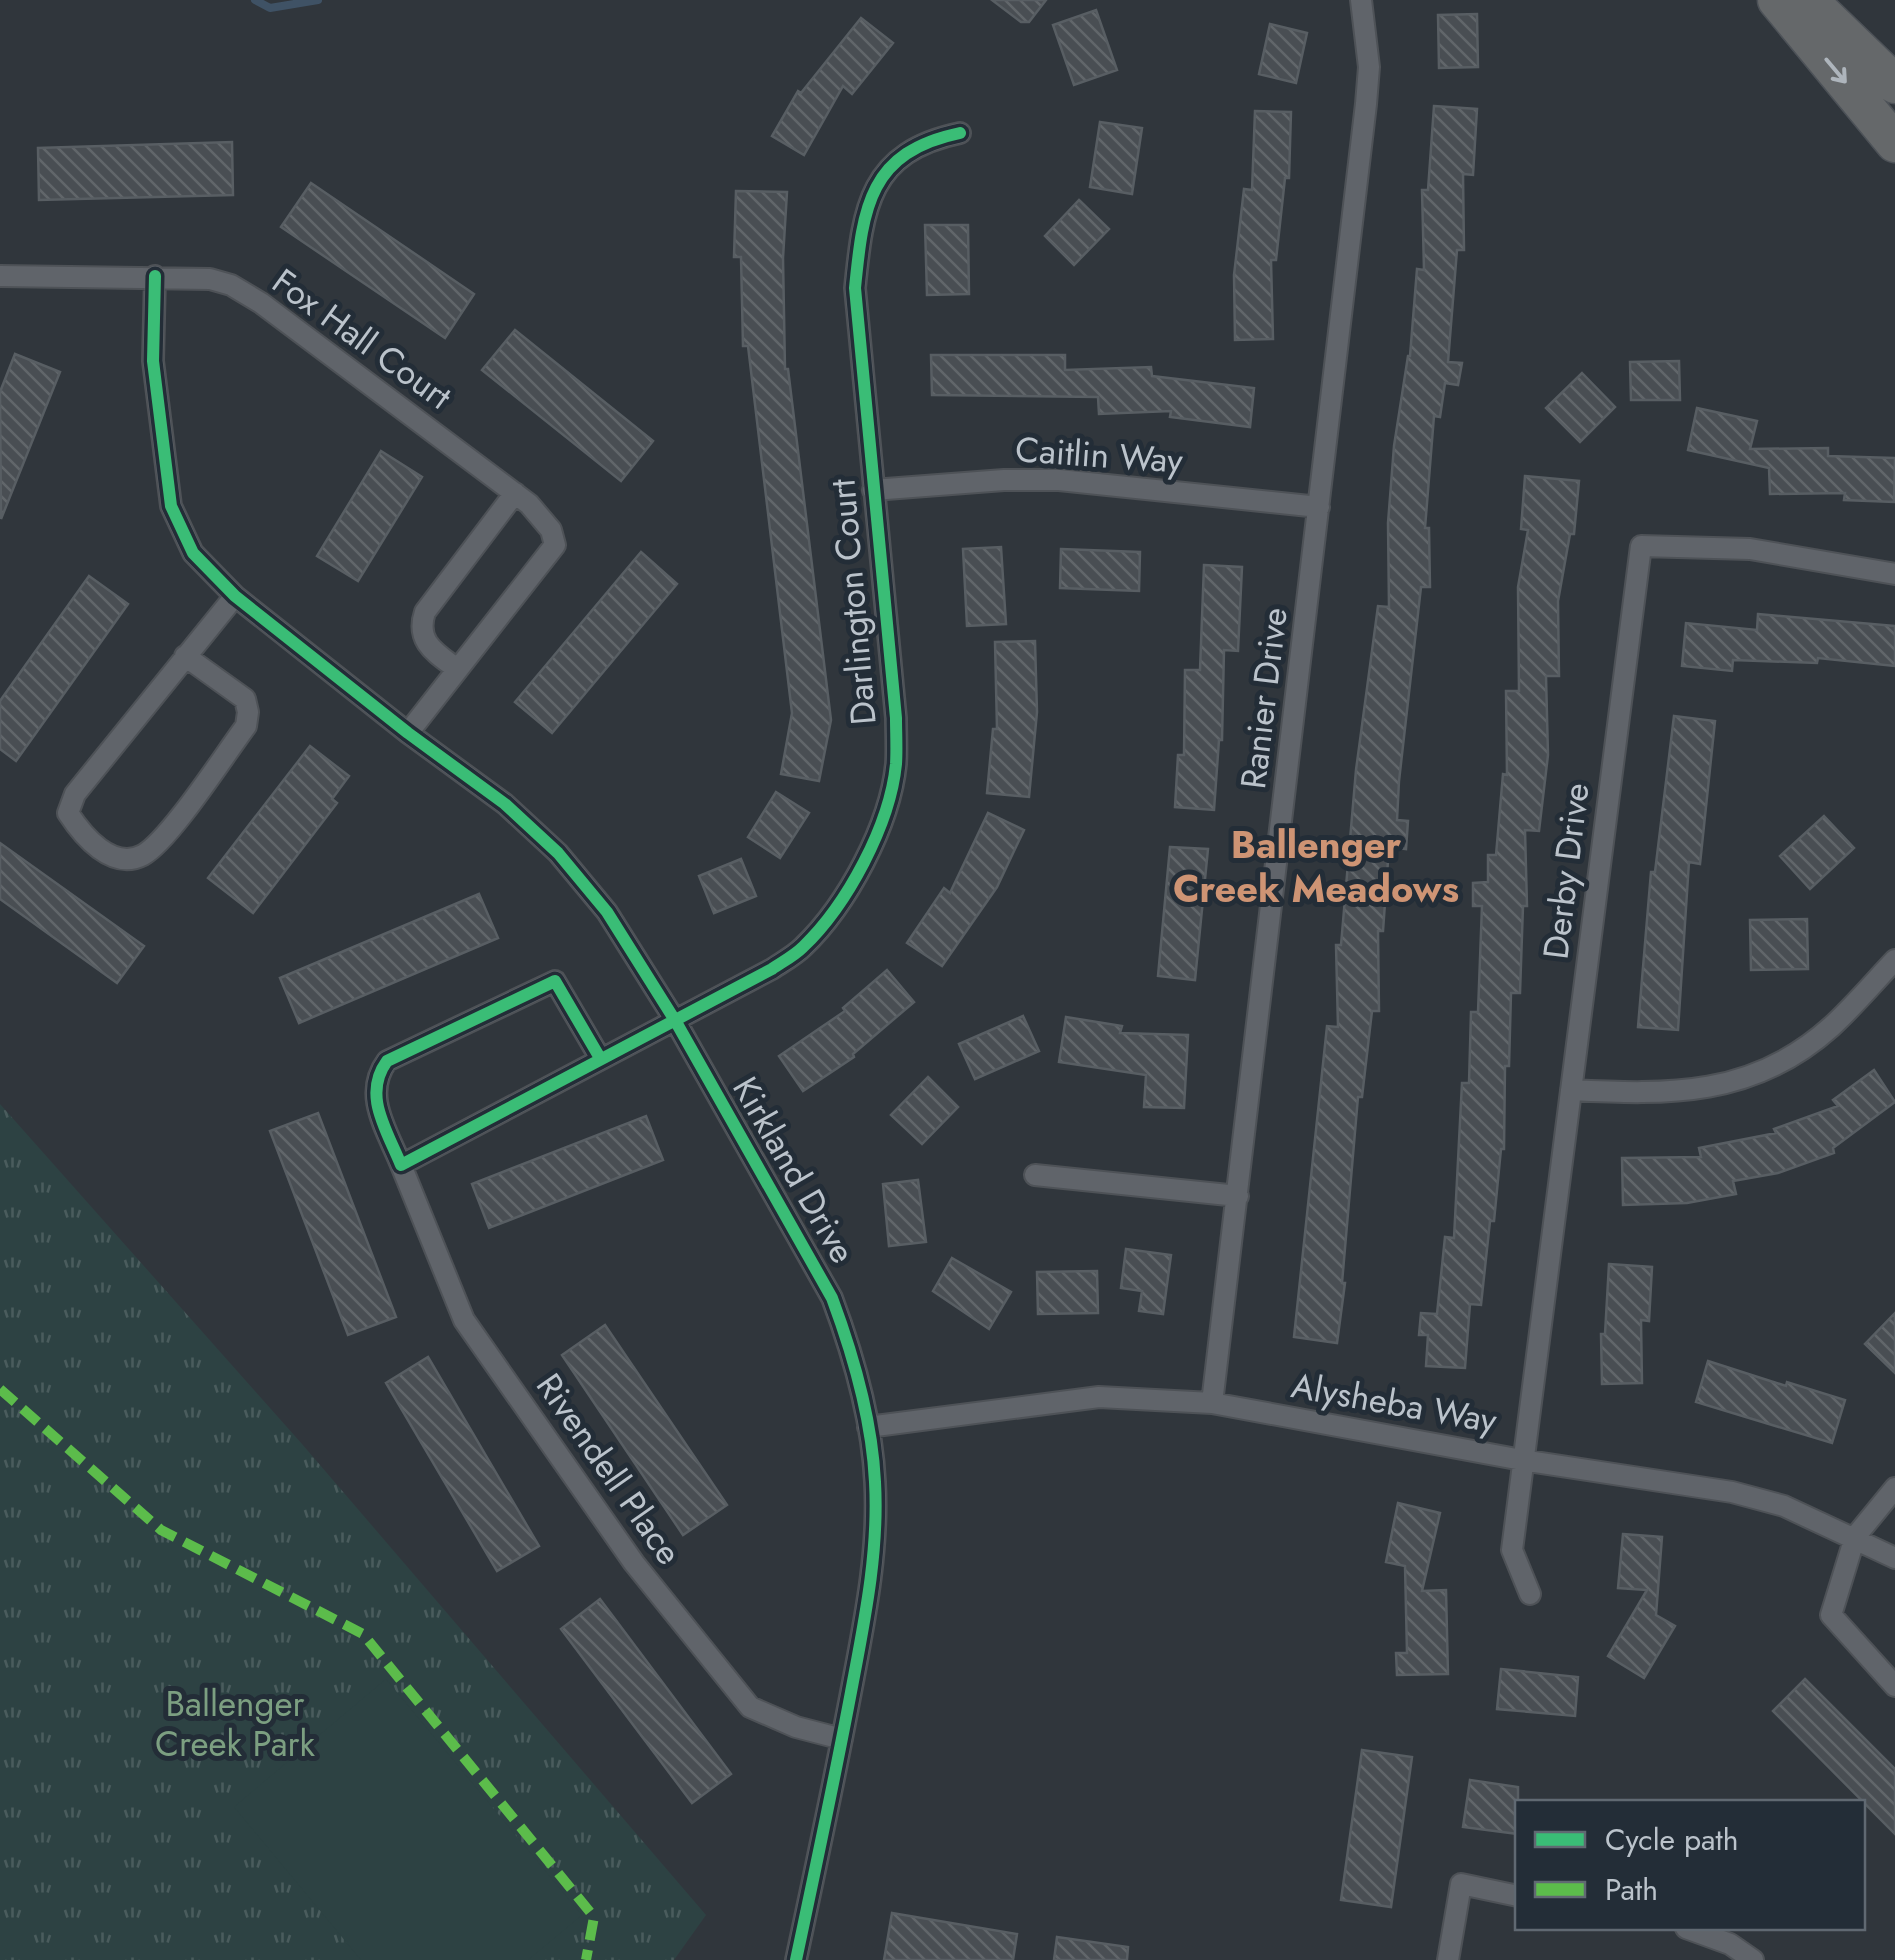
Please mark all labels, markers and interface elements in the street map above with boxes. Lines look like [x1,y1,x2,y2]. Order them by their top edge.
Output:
one-way arrow [1825,58,1847,84]
street label: Fox Hall Court [262,257,462,421]
street label: Caitlin Way [1014,424,1185,486]
street label: Darlington Court [817,477,889,727]
street label: Ranier Drive [1228,605,1300,791]
street label: Derby Drive [1530,780,1602,962]
district label: Ballenger Creek Meadows [1173,817,1459,916]
street label: Kirkland Drive [720,1068,868,1272]
street label: Alysheba Way [1287,1360,1501,1446]
street label: Rivendell Place [524,1363,694,1575]
park label: Ballenger Creek Park [155,1679,315,1769]
legend [1515,1800,1865,1930]
text: Cycle path [1605,1818,1738,1861]
text: Path [1605,1868,1658,1911]

